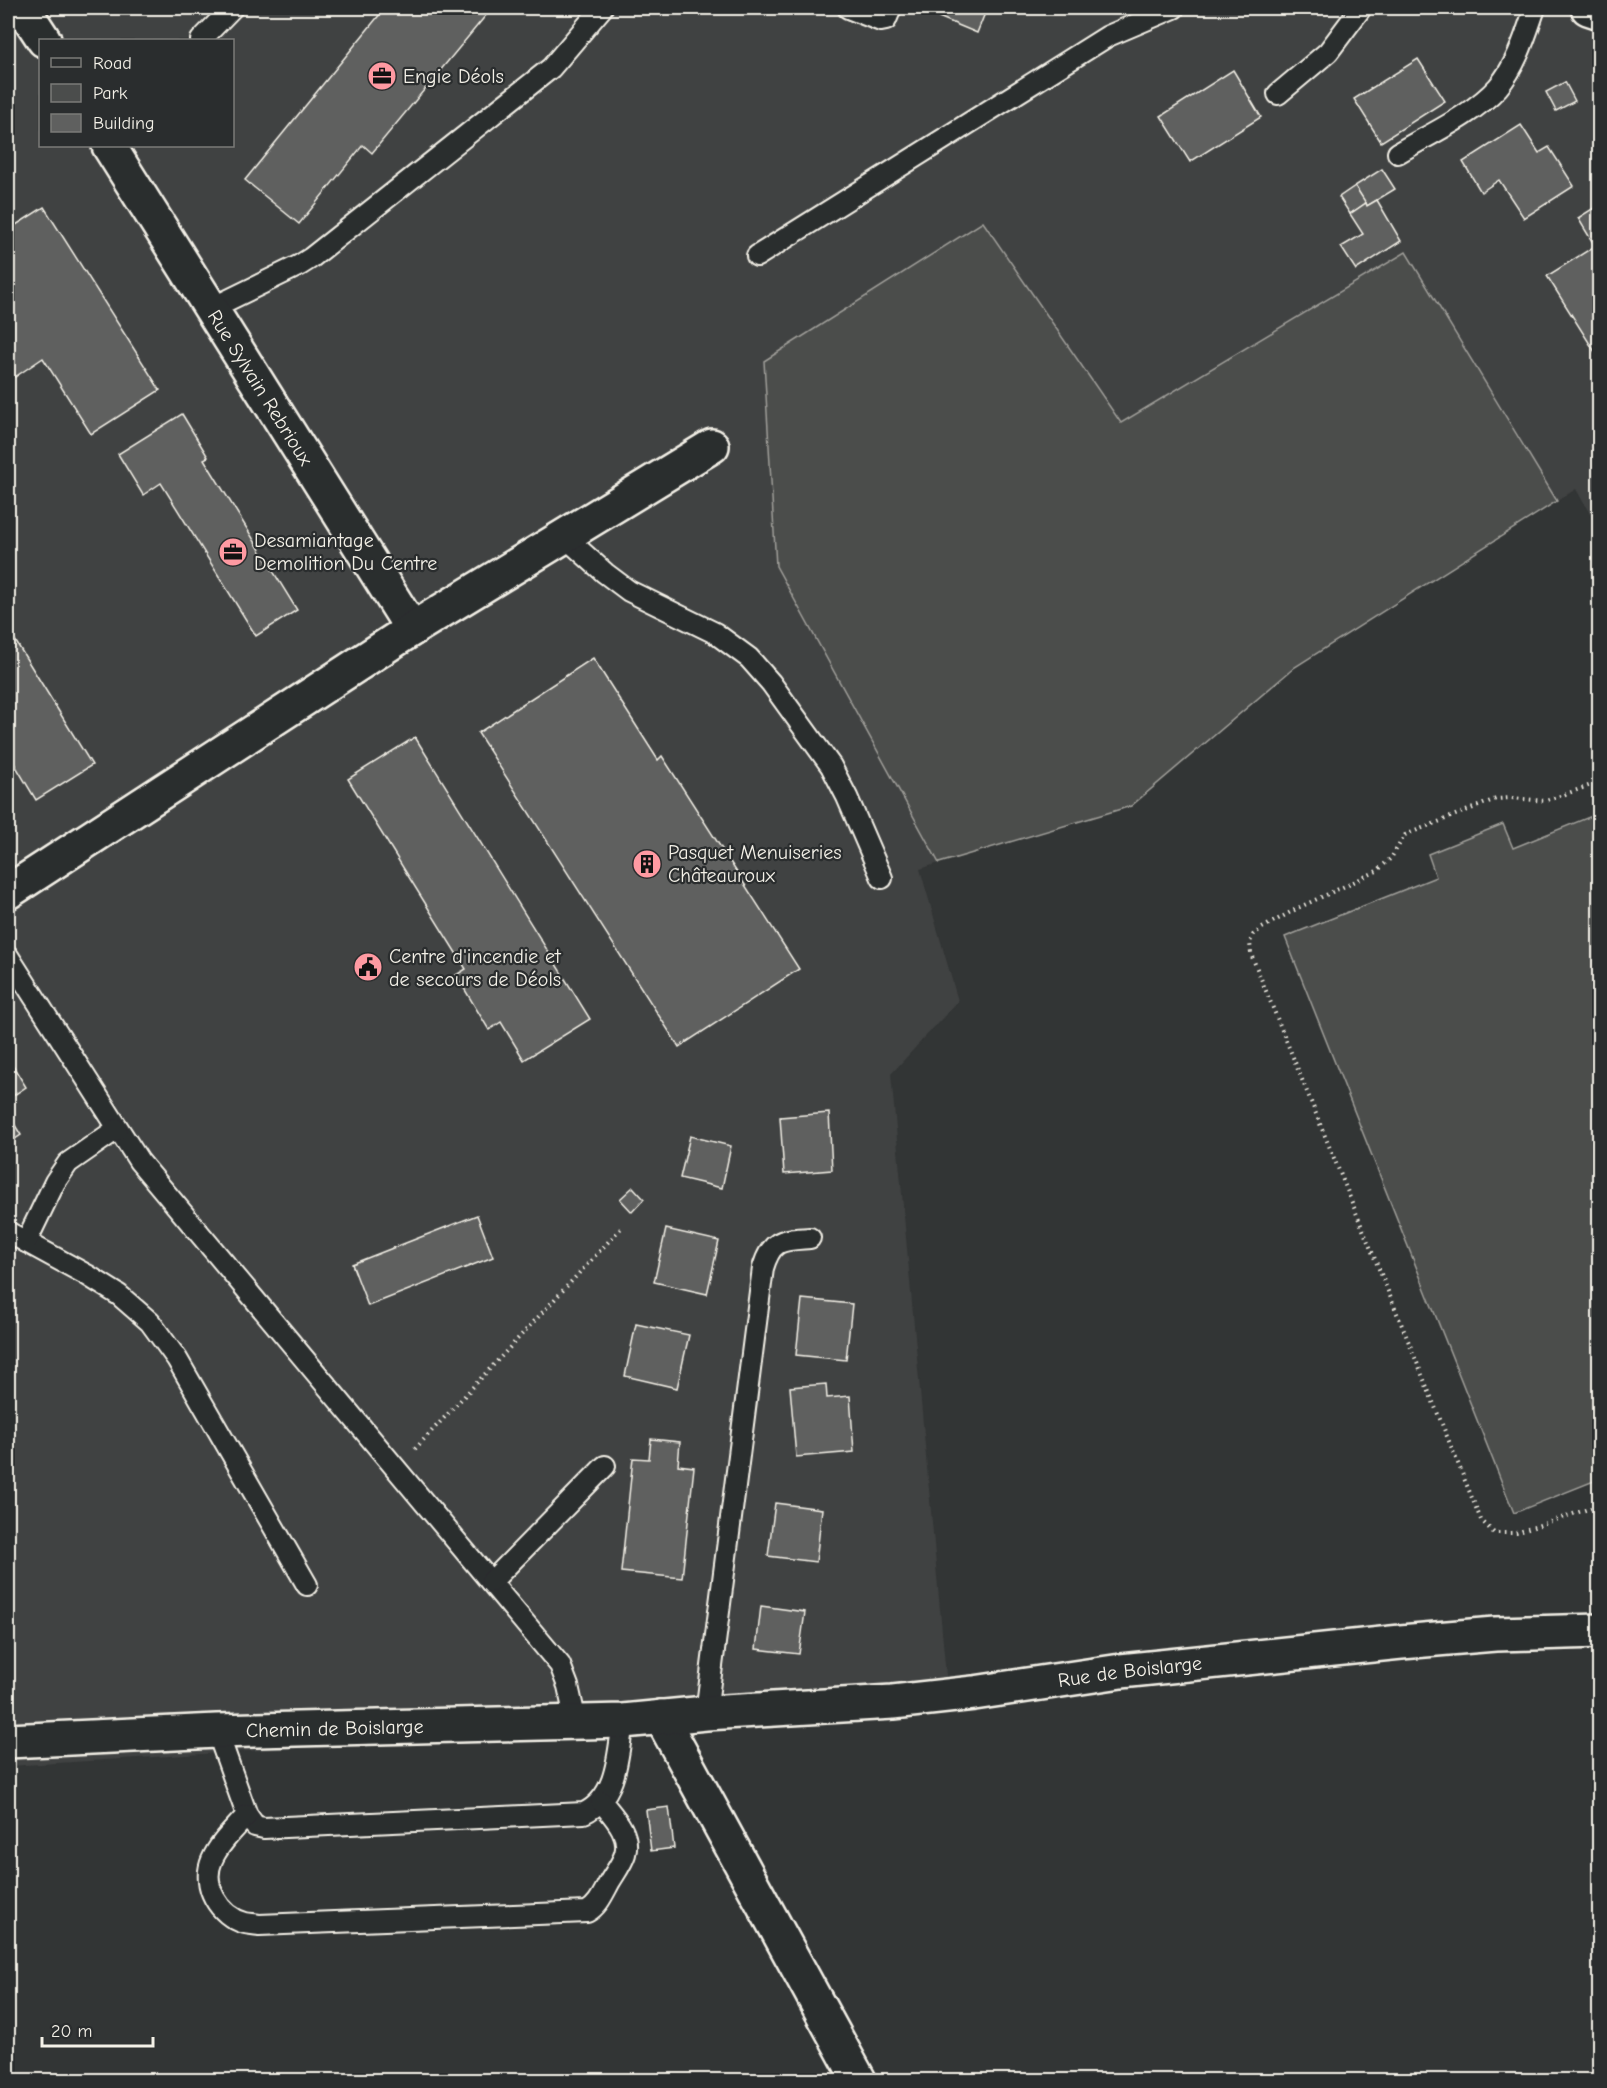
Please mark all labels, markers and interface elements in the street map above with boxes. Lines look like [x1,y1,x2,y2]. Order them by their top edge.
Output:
legend [39,39,234,147]
text: Road [93,53,132,74]
office icon: Engie Déols [366,60,398,92]
place label: Engie Déols [403,65,504,88]
text: Park [93,83,128,104]
text: Building [93,113,155,134]
street label: Rue Sylvain Rebrioux [203,305,318,470]
place label: Desamiantage Demolition Du Centre [254,529,437,575]
office icon: Desamiantage Demolition Du Centre [217,536,249,568]
place label: Pasquet Menuiseries Châteauroux [668,841,842,887]
building icon: Pasquet Menuiseries Châteauroux [631,848,663,880]
place label: Centre d'incendie et de secours de Déols [389,945,562,991]
public building icon: Centre d'incendie et de secours de Déols [352,951,384,983]
street label: Rue de Boislarge [1056,1651,1203,1692]
street label: Chemin de Boislarge [246,1714,424,1742]
scale bar [42,2010,153,2048]
text: 20 m [51,2021,92,2042]

